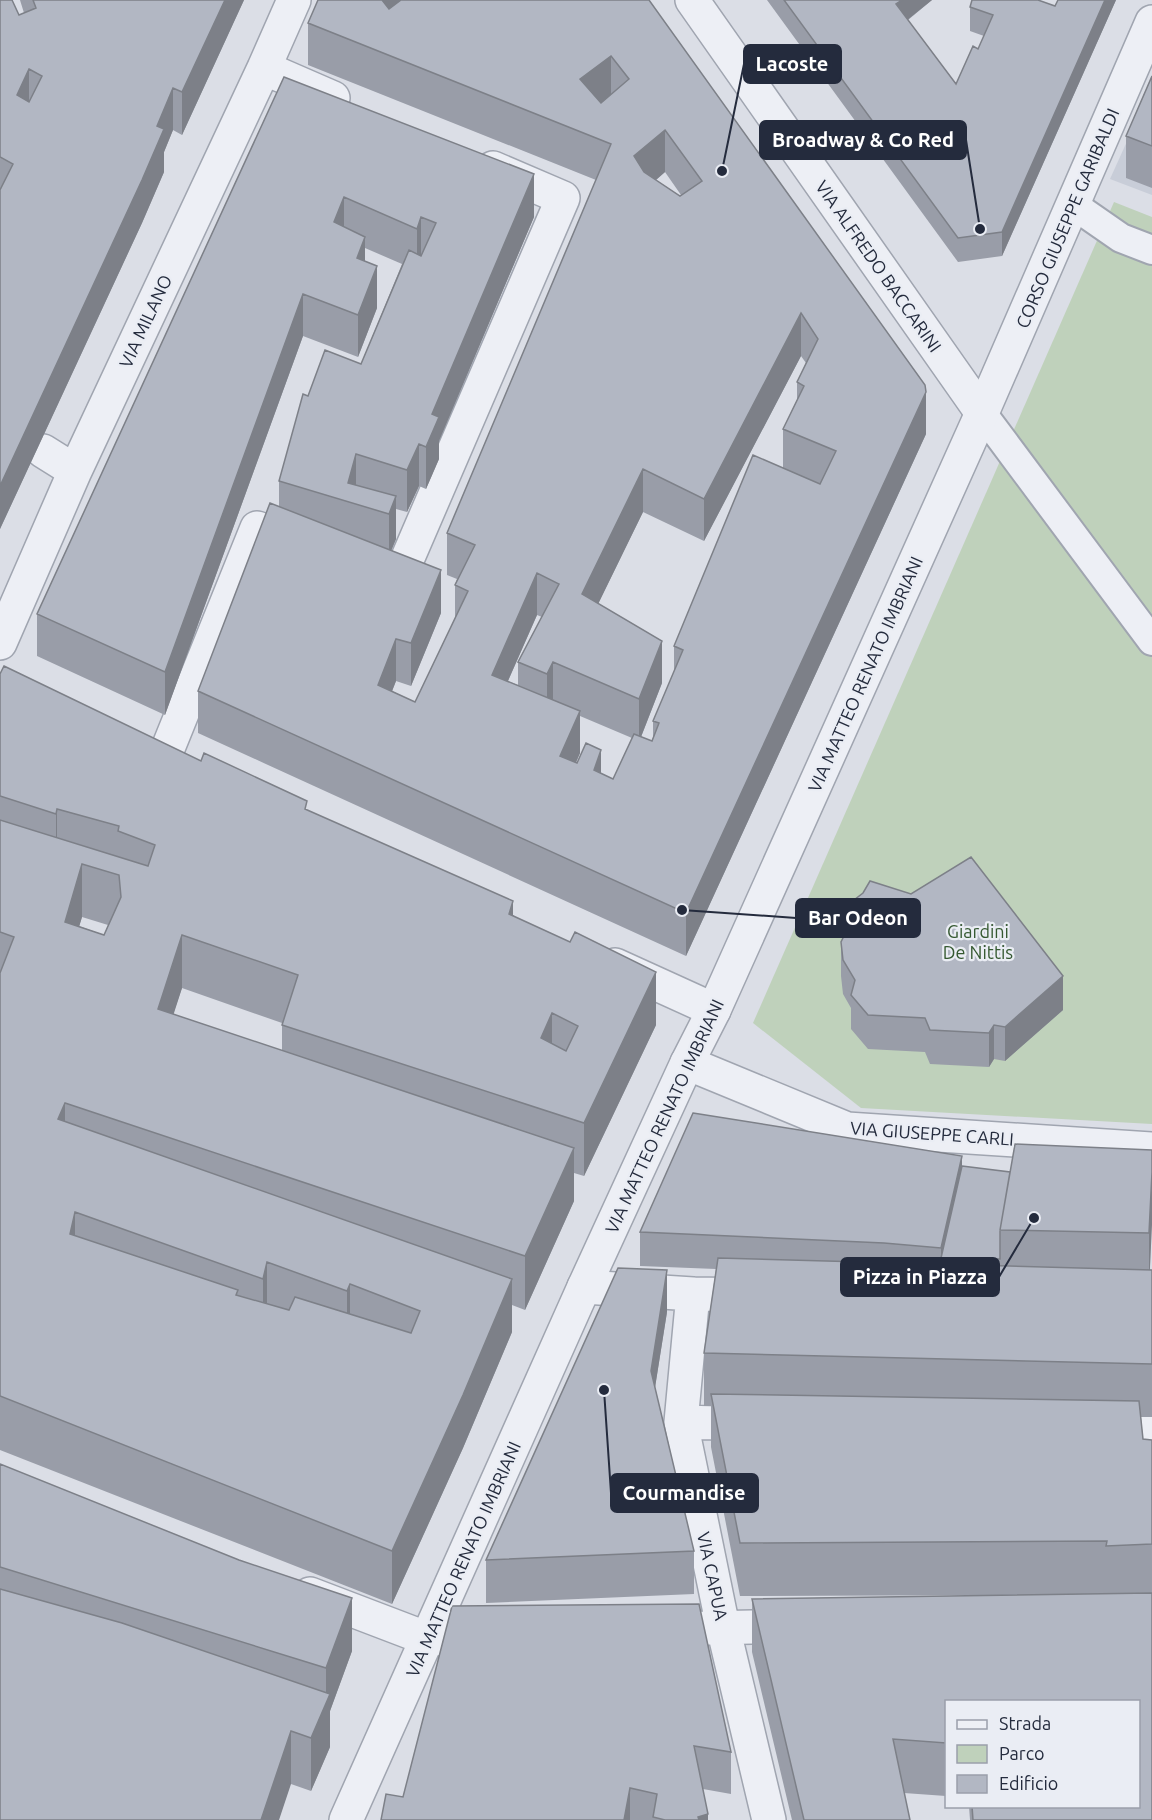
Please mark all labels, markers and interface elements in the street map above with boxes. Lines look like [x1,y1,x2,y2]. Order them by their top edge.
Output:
callout: Lacoste [744,45,841,83]
text: Lacoste [756,52,828,75]
street label: CORSO GIUSEPPE GARIBALDI [1012,105,1122,331]
callout: Broadway & Co Red [760,121,966,159]
text: Broadway & Co Red [772,128,954,151]
street label: VIA ALFREDO BACCARINI [812,176,946,356]
street label: VIA MILANO [115,271,175,371]
street label: VIA MATTEO RENATO IMBRIANI [804,553,926,795]
callout: Bar Odeon [796,899,920,937]
text: Bar Odeon [808,906,908,929]
park label: Giardini De Nittis [943,921,1013,962]
street label: VIA MATTEO RENATO IMBRIANI [601,996,727,1236]
street label: VIA GIUSEPPE CARLI [849,1117,1015,1149]
callout: Pizza in Piazza [841,1258,999,1296]
text: Pizza in Piazza [853,1265,987,1288]
street label: VIA MATTEO RENATO IMBRIANI [402,1438,524,1680]
callout: Courmandise [611,1474,758,1512]
text: Courmandise [623,1481,745,1504]
street label: VIA CAPUA [694,1530,732,1622]
legend [945,1700,1140,1808]
text: Strada [999,1713,1051,1733]
text: Parco [999,1743,1045,1763]
text: Edificio [999,1773,1058,1793]

